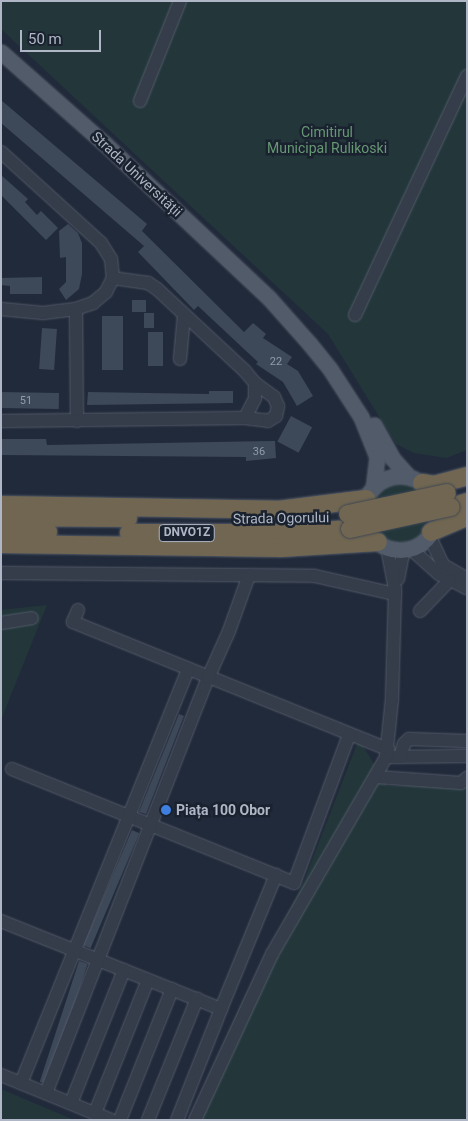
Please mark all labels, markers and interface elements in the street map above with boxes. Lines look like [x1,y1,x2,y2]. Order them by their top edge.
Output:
scale bar [22,20,104,52]
text: 50 m [28,30,62,48]
park label: Cimitirul Municipal Rulikoski [267,124,387,156]
street label: Strada Universității [88,128,186,220]
house number: 22 [270,355,282,369]
house number: 51 [20,394,32,408]
house number: 36 [253,445,265,459]
street label: Strada Ogorului [233,509,329,527]
road number: DNVO1Z [158,524,216,542]
place label: Piața 100 Obor [176,802,270,818]
marker: Piața 100 Obor [160,804,172,816]

